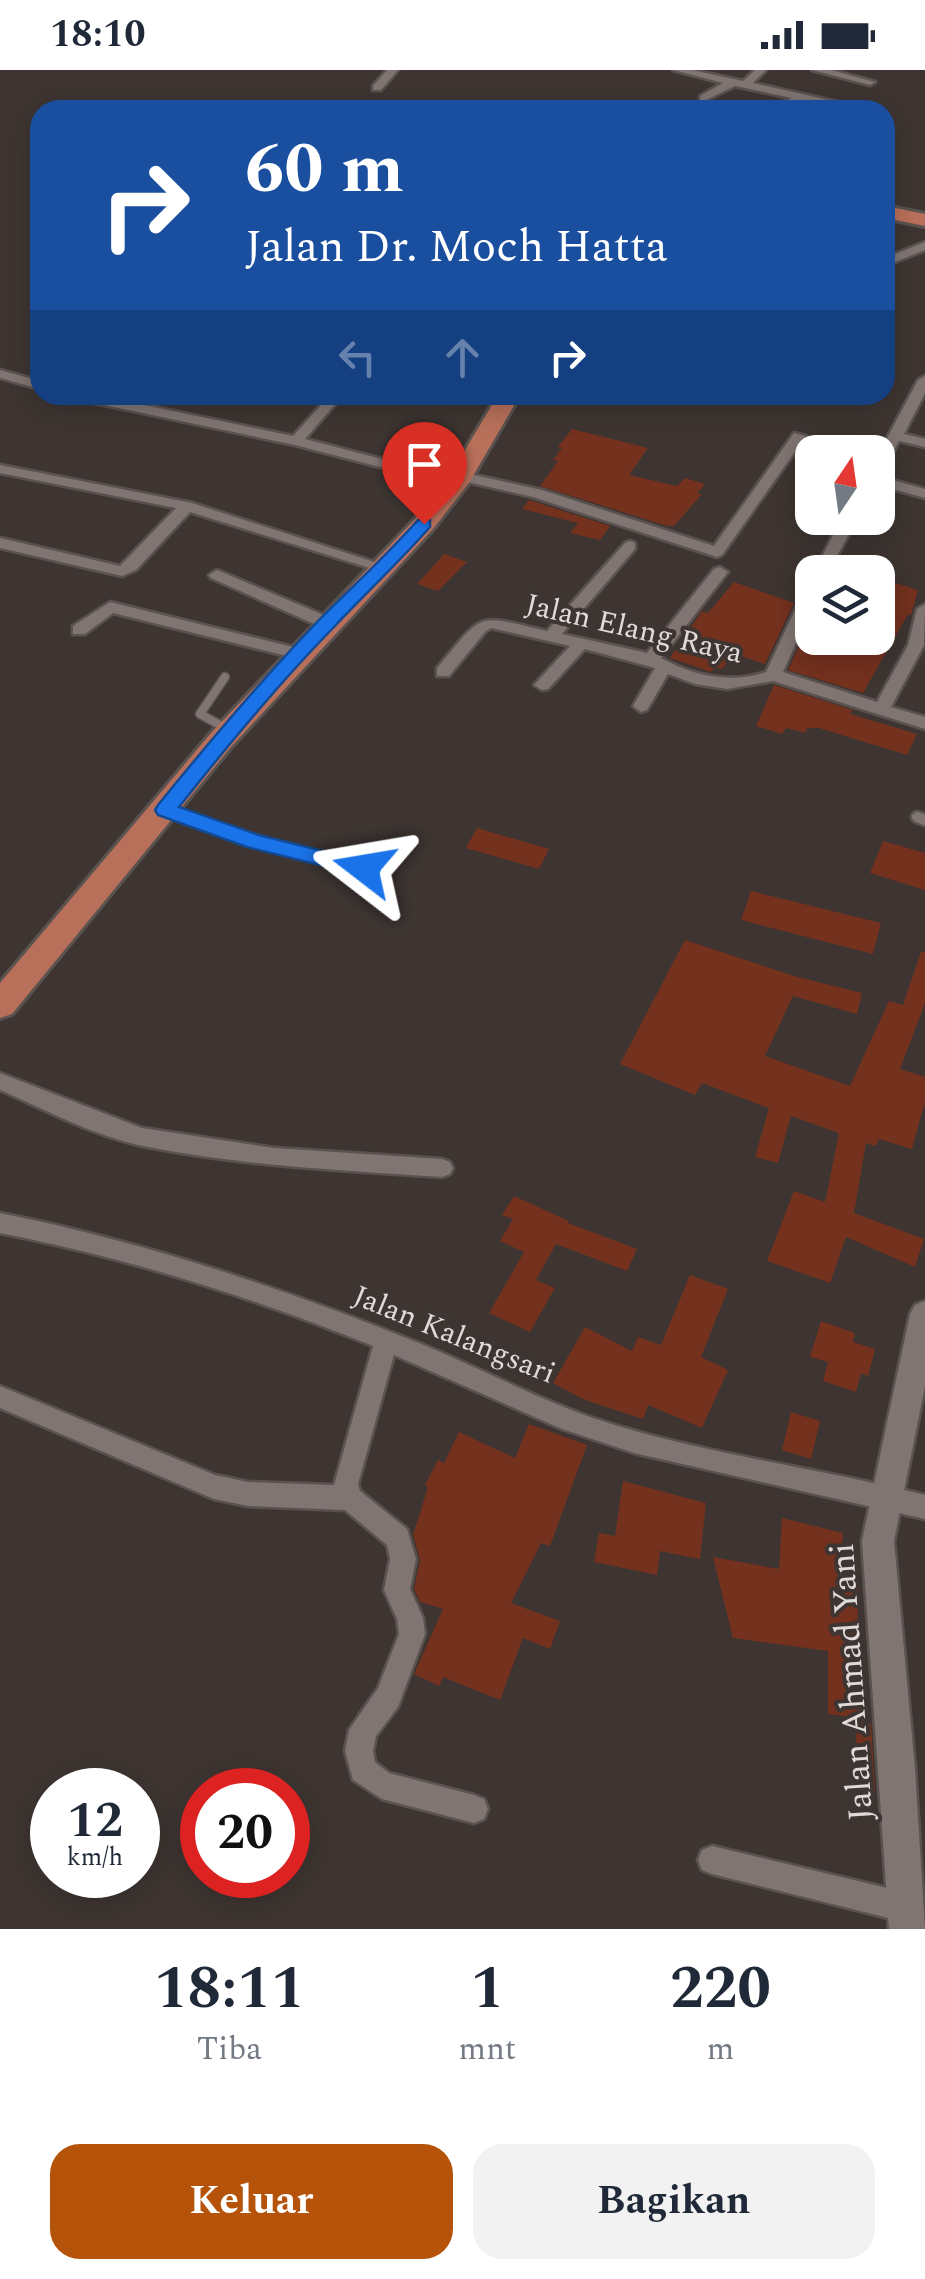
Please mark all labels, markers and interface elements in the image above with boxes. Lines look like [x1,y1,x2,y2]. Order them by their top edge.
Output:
text: 18:10 [50,6,145,64]
text: 60 m [245,117,404,223]
icon: right [80,140,210,270]
text: Jalan Dr. Moch Hatta [245,213,668,282]
icon: left [330,330,385,385]
icon: ahead [435,330,490,385]
icon: right [540,330,595,385]
pin [382,422,467,525]
north arrow [795,435,895,535]
map controls [795,435,895,655]
icon: arrive [397,437,452,492]
button: layers [795,555,895,655]
street label: Jalan Elang Raya [521,582,748,676]
position arrow [312,816,416,920]
street label: Jalan Kalangsari [346,1273,562,1397]
street label: Jalan Ahmad Yani [816,1541,888,1823]
speed limit sign: 20 [180,1768,310,1898]
text: 12 [67,1783,123,1859]
text: km/h [67,1839,123,1877]
text: 18:11 [154,1943,305,2035]
text: 1 [471,1943,504,2035]
text: 220 [670,1943,771,2035]
text: Tiba [197,2025,262,2074]
text: mnt [459,2025,516,2074]
text: m [707,2025,734,2074]
button: Keluar [50,2144,453,2259]
button: Bagikan [473,2144,875,2259]

